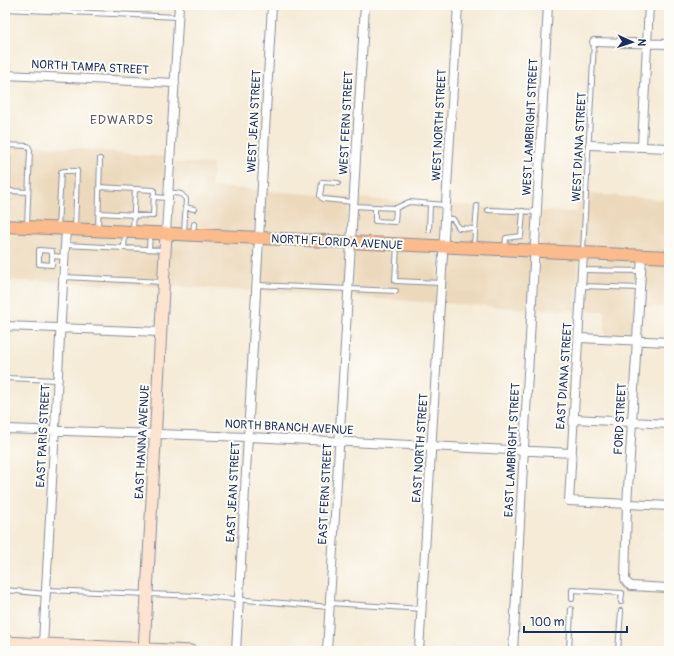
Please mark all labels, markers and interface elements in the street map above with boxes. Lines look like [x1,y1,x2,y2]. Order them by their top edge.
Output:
north arrow [612,22,652,62]
text: N [635,38,648,47]
street label: NORTH TAMPA STREET [31,57,149,78]
street label: WEST LAMBRIGHT STREET [519,58,542,196]
street label: WEST NORTH STREET [429,68,450,181]
street label: WEST JEAN STREET [244,69,265,173]
street label: WEST FERN STREET [336,71,357,175]
street label: WEST DIANA STREET [569,92,590,202]
district label: EDWARDS [90,112,154,128]
street label: NORTH FLORIDA AVENUE [271,232,403,253]
street label: EAST DIANA STREET [553,322,576,430]
street label: EAST LAMBRIGHT STREET [501,382,524,518]
street label: FORD STREET [611,383,630,455]
street label: EAST PARIS STREET [33,384,54,488]
street label: EAST HANNA AVENUE [132,384,153,500]
street label: EAST NORTH STREET [409,393,432,503]
street label: NORTH BRANCH AVENUE [224,417,354,438]
street label: EAST JEAN STREET [223,441,244,543]
street label: EAST FERN STREET [315,443,336,545]
scale bar [524,608,627,634]
text: 100 m [530,615,565,630]

